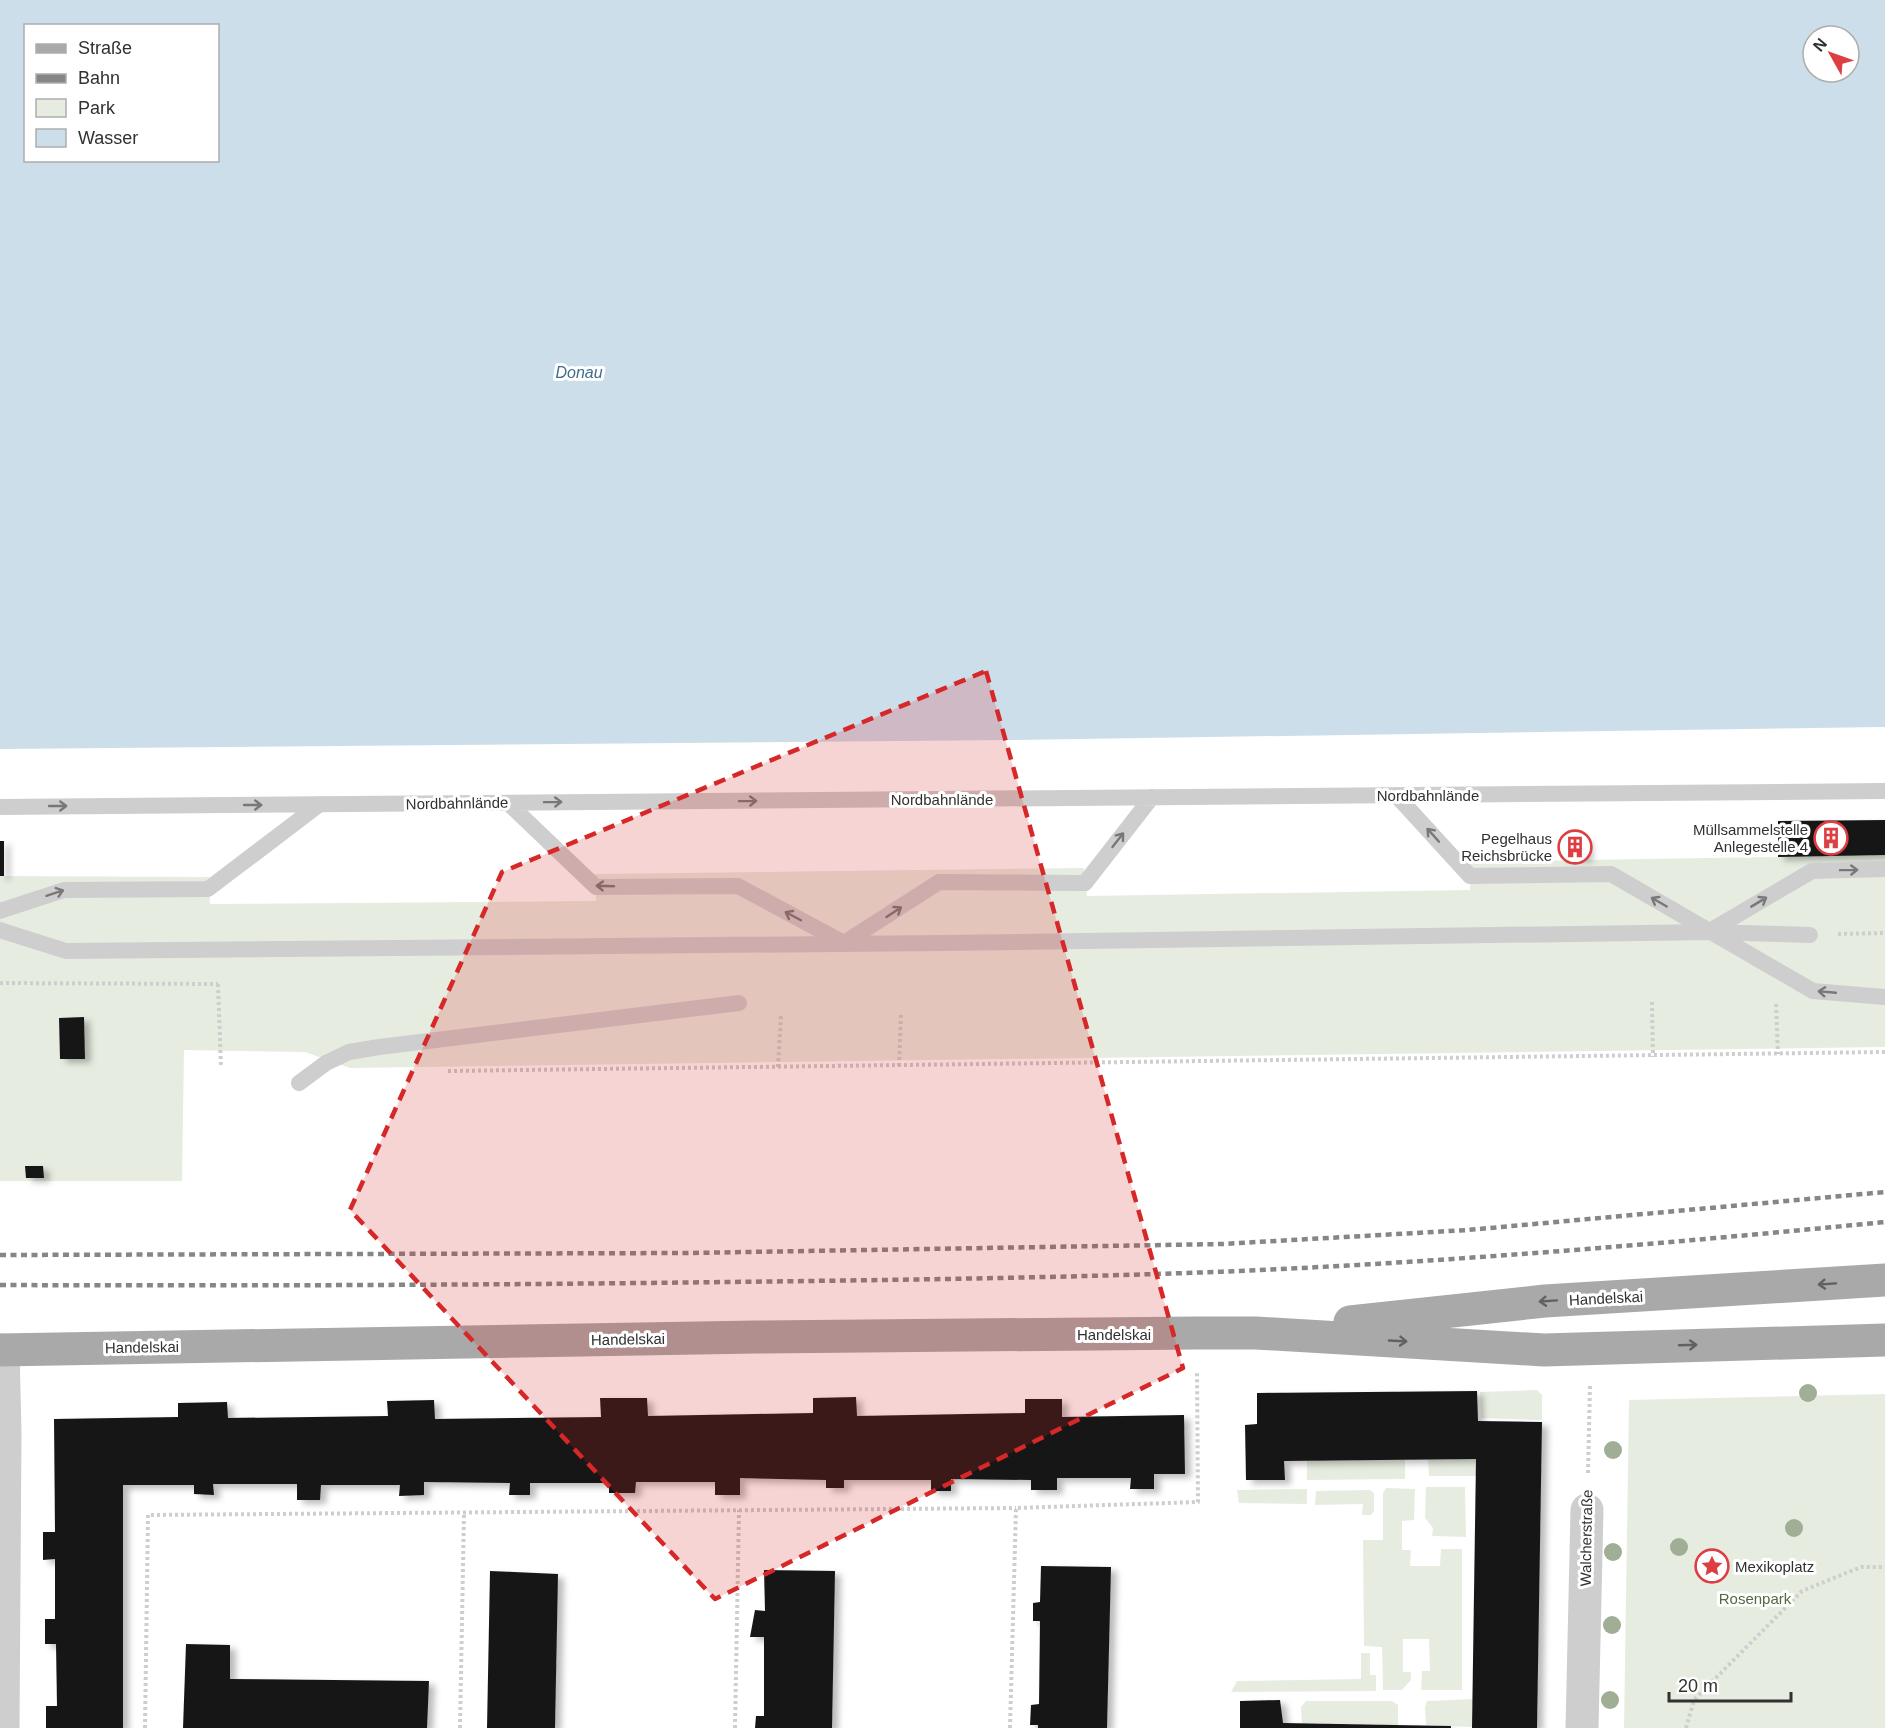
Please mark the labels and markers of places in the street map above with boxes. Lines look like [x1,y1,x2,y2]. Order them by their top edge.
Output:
building icon: Müllsammelstelle Anlegestelle 4 [1813,820,1849,856]
place label: Müllsammelstelle Anlegestelle 4 [1693,821,1808,855]
building icon: Pegelhaus Reichsbrücke [1557,829,1593,865]
place label: Pegelhaus Reichsbrücke [1461,830,1552,864]
place icon: Mexikoplatz [1694,1548,1730,1584]
place label: Mexikoplatz [1735,1558,1814,1575]

